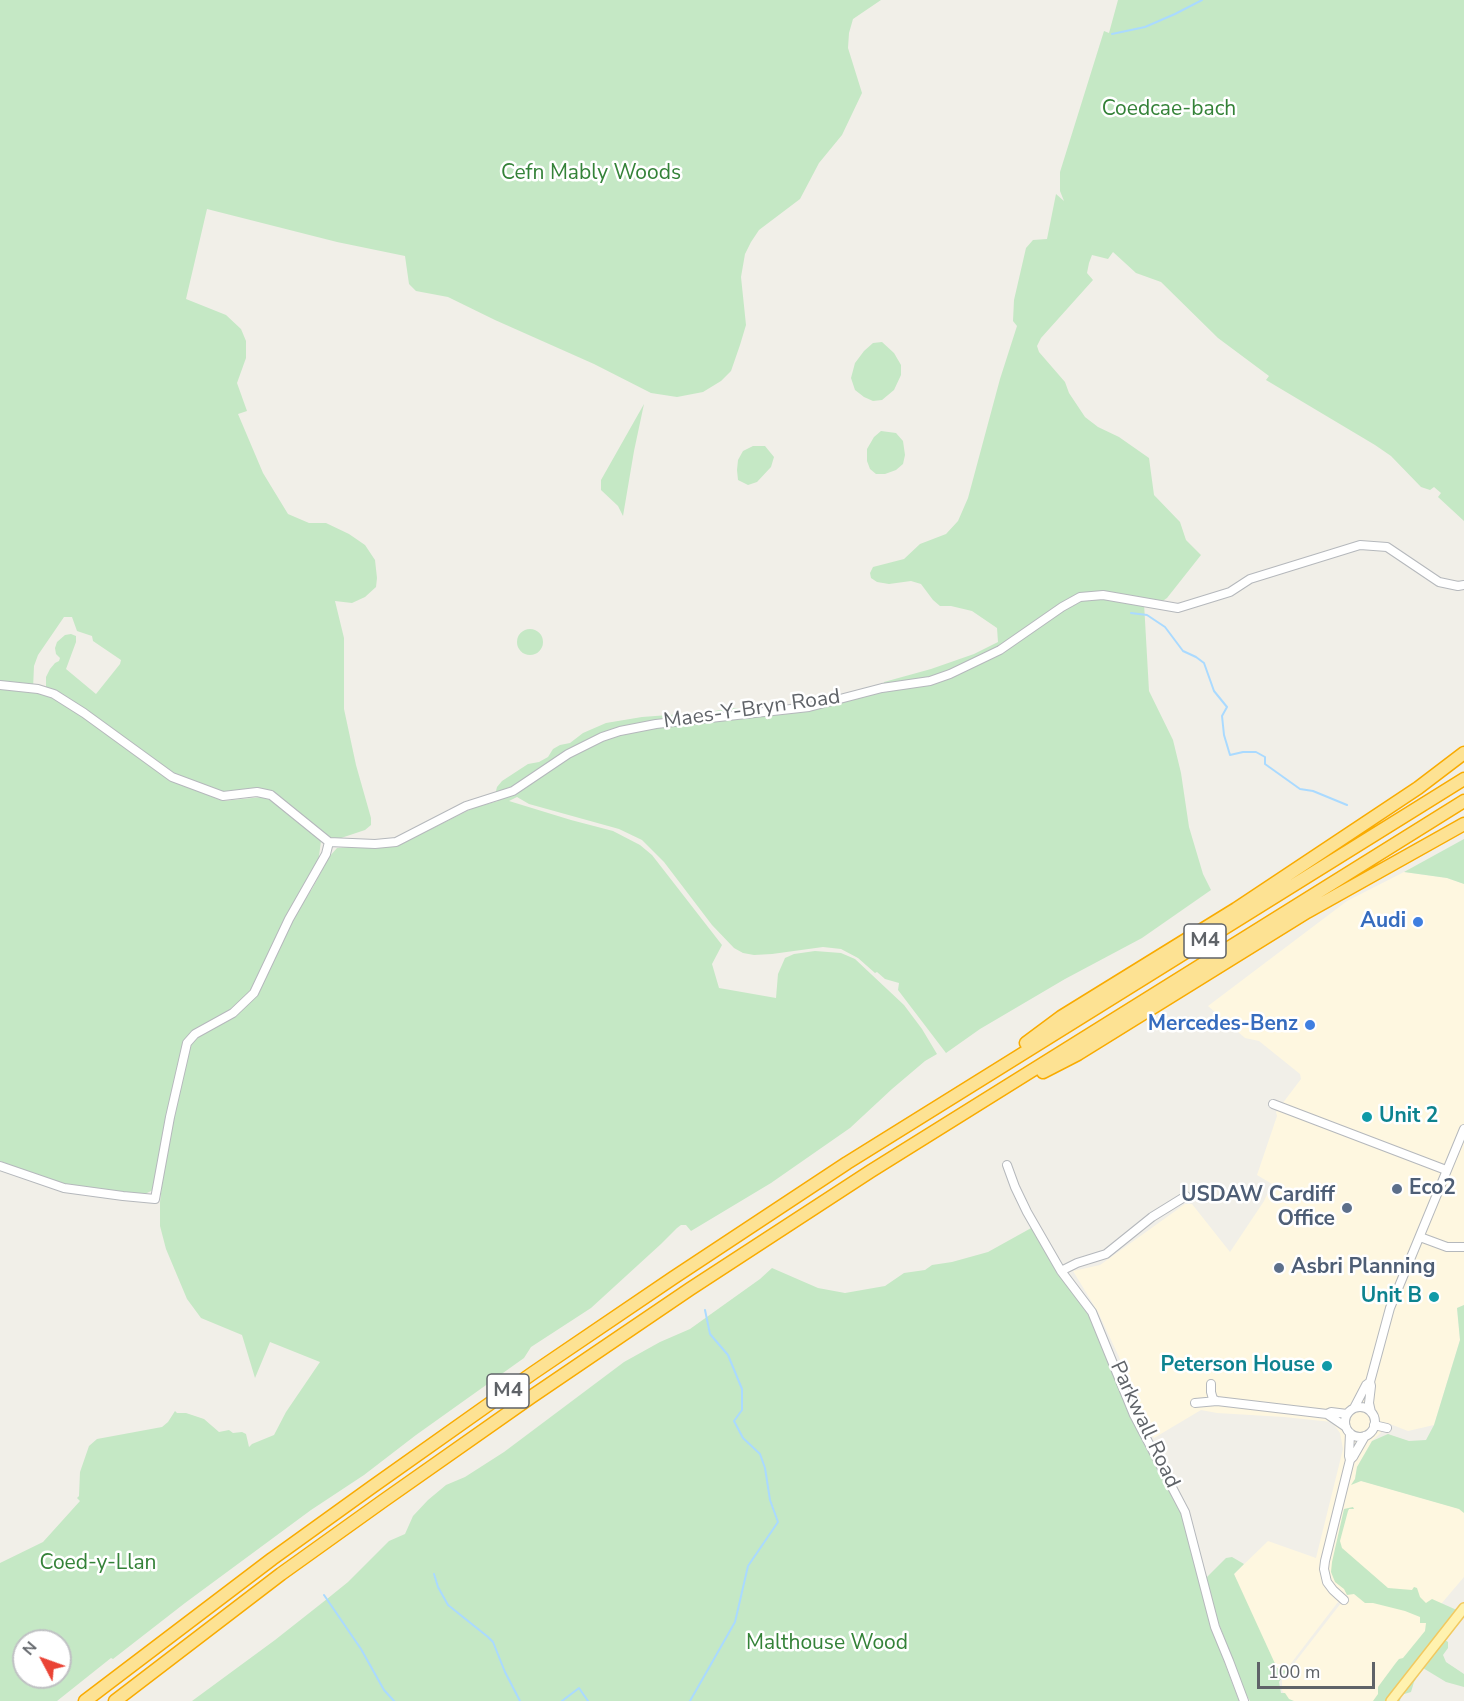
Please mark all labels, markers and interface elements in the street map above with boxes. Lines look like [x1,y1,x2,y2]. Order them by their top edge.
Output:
park label: Coedcae-bach [1102,97,1236,123]
park label: Cefn Mably Woods [501,161,681,187]
street label: Maes-Y-Bryn Road [662,685,842,735]
place label: Audi [1360,909,1406,935]
marker: Audi [1411,915,1425,929]
road number: M4 [1184,924,1226,958]
place label: Mercedes-Benz [1148,1012,1298,1038]
marker: Mercedes-Benz [1303,1018,1317,1032]
place label: Unit 2 [1379,1104,1438,1130]
marker: Unit 2 [1360,1110,1374,1124]
place label: Eco2 [1409,1176,1456,1202]
marker: Eco2 [1390,1182,1404,1196]
place label: USDAW Cardiff Office [1181,1183,1335,1233]
marker: USDAW Cardiff Office [1340,1201,1354,1215]
place label: Asbri Planning [1291,1255,1435,1281]
marker: Asbri Planning [1272,1261,1286,1275]
place label: Unit B [1361,1284,1422,1310]
marker: Unit B [1427,1290,1441,1304]
place label: Peterson House [1161,1353,1315,1379]
street label: Parkwall Road [1104,1358,1184,1492]
marker: Peterson House [1320,1359,1334,1373]
road number: M4 [487,1374,529,1408]
park label: Coed-y-Llan [40,1551,156,1577]
north arrow [12,1629,72,1689]
park label: Malthouse Wood [746,1631,908,1657]
text: N [18,1637,42,1660]
scale bar [1260,1650,1378,1688]
text: 100 m [1268,1660,1320,1684]

